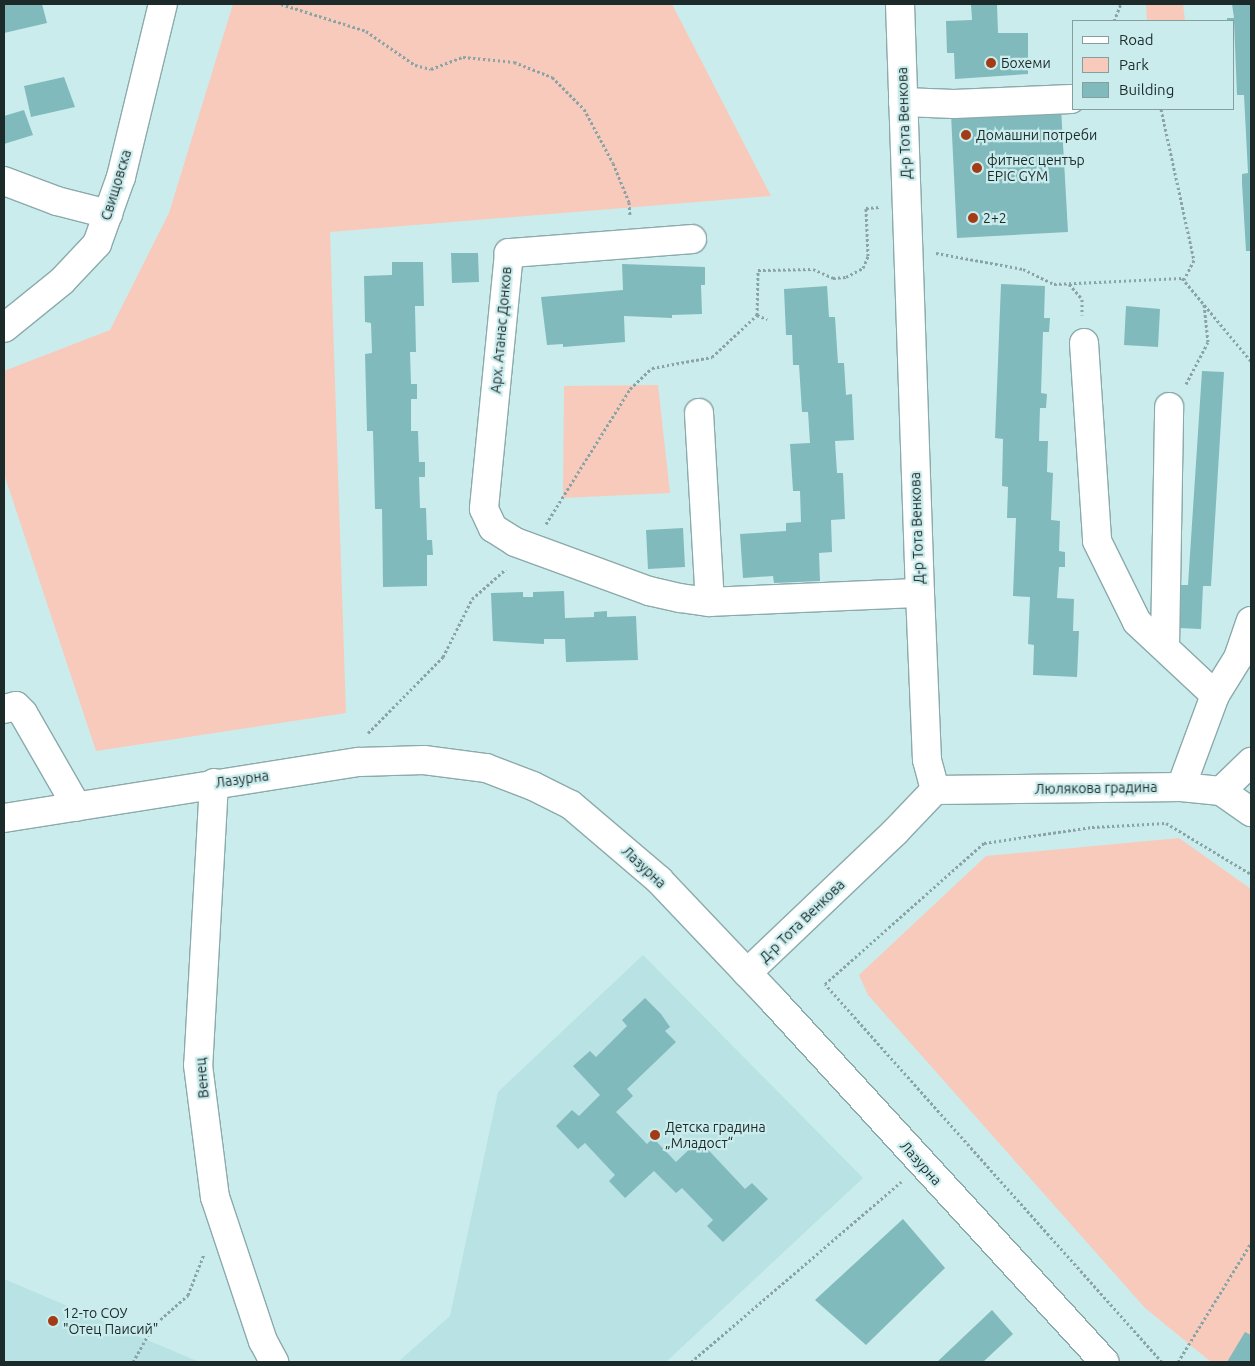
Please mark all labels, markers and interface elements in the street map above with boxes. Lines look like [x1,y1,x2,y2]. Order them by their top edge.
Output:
legend [1072,20,1235,110]
text: Road [1119,31,1154,48]
place label: Бохеми [1001,55,1051,71]
text: Park [1119,56,1149,73]
marker: Бохеми [985,57,997,69]
street label: Д-р Тота Венкова [894,67,914,179]
text: Building [1119,81,1174,98]
place label: Домашни потреби [976,127,1097,143]
marker: Домашни потреби [960,129,972,141]
street label: Свищовска [97,148,135,222]
place label: фитнес център EPIC GYM [987,152,1085,184]
marker: фитнес център EPIC GYM [971,162,983,174]
place label: 2+2 [983,210,1007,226]
marker: 2+2 [967,212,979,224]
street label: Арх. Атанас Донков [487,266,515,394]
street label: Д-р Тота Венкова [907,472,927,584]
street label: Лазурна [214,767,270,791]
street label: Люлякова градина [1035,779,1157,797]
street label: Лазурна [619,842,669,892]
street label: Д-р Тота Венкова [756,876,848,966]
street label: Венец [192,1057,212,1099]
place label: Детска градина „Младост“ [665,1119,766,1152]
marker: Детска градина „Младост“ [649,1129,661,1141]
street label: Лазурна [897,1137,945,1189]
place label: 12-то СОУ "Отец Паисий" [63,1305,158,1338]
marker: 12-то СОУ "Отец Паисий" [47,1315,59,1327]

